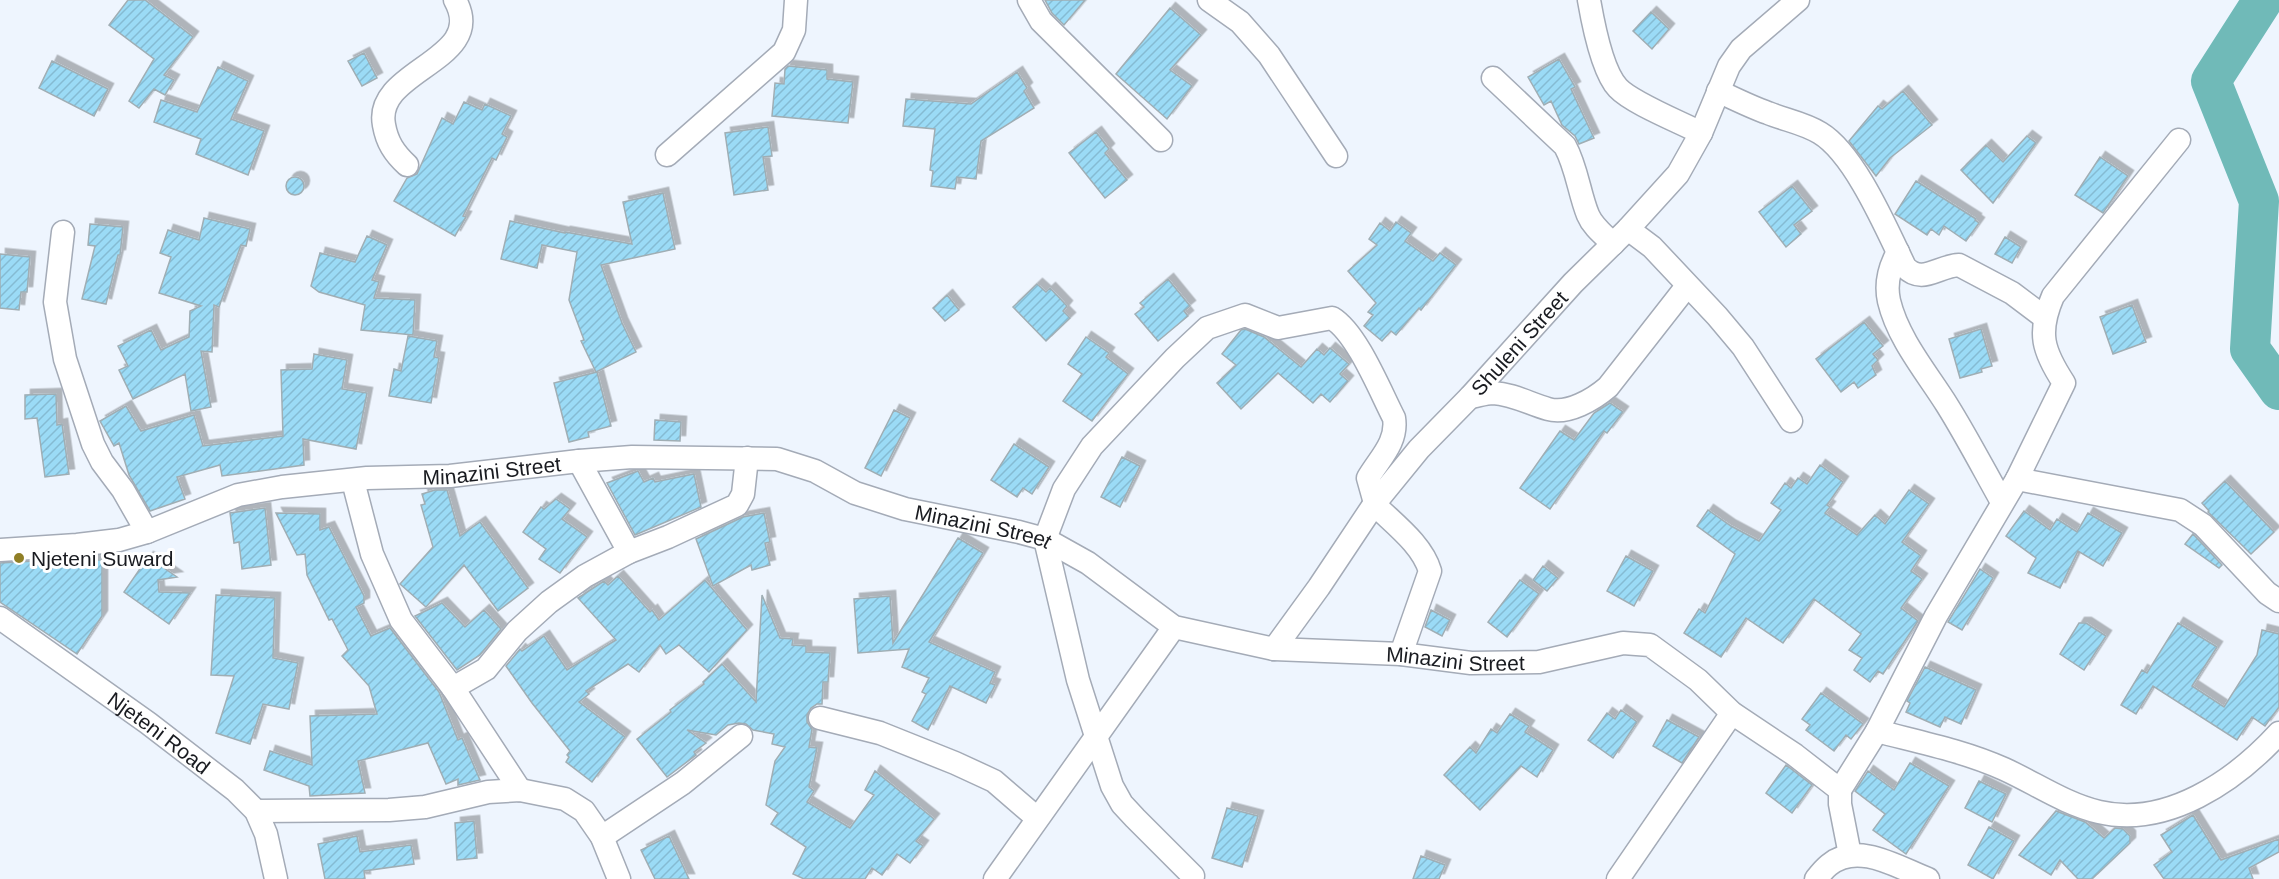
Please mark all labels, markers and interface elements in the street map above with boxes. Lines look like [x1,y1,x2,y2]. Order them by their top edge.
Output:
street label: Shuleni Street [1466,286,1572,400]
street label: Minazini Street [422,452,562,488]
street label: Minazini Street [913,500,1056,552]
place label: Njeteni Suward [31,547,173,570]
marker: Njeteni Suward [12,551,26,565]
street label: Minazini Street [1386,642,1525,675]
street label: Njeteni Road [104,687,215,778]

